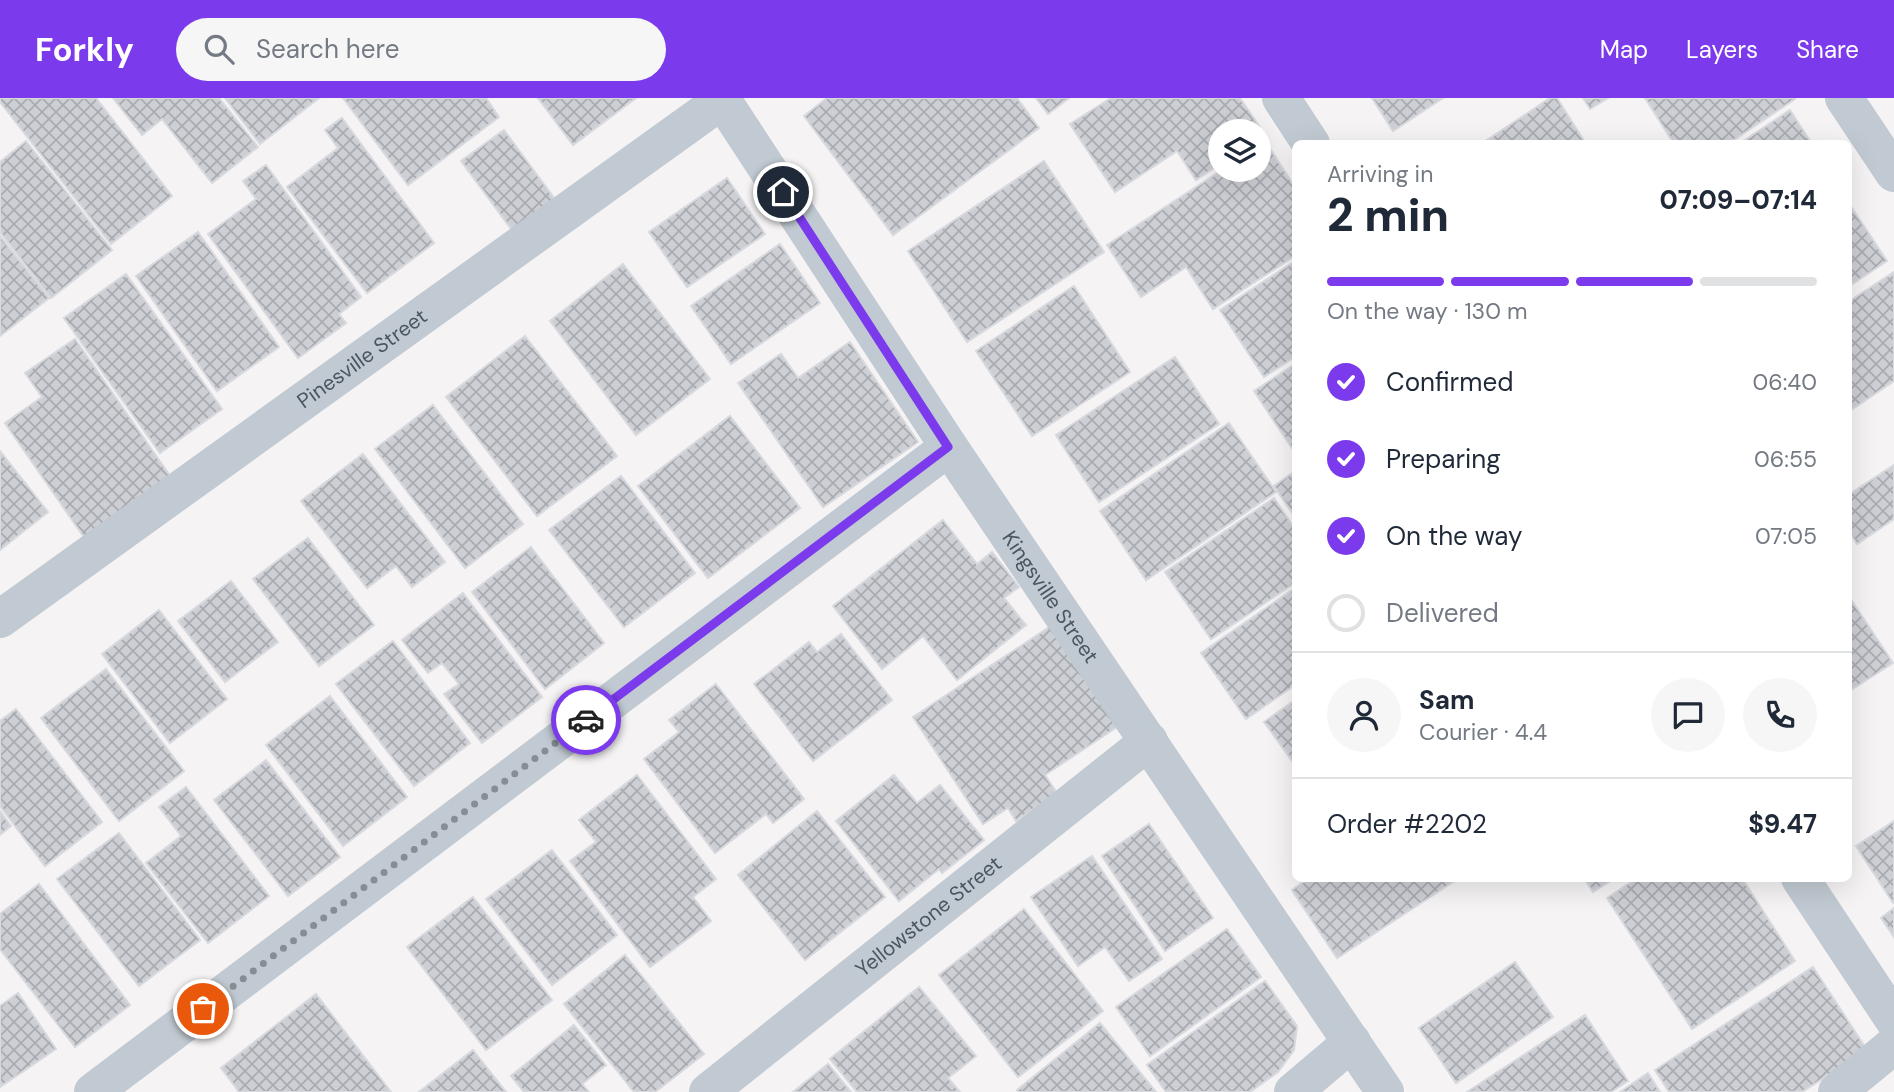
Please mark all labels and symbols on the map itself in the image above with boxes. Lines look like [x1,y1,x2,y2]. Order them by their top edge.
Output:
pin [753,162,813,222]
street label: Pinesville Street [292,302,433,415]
street label: Kingsville Street [996,526,1105,669]
courier [551,685,621,755]
street label: Yellowstone Street [850,850,1008,983]
pin [173,979,233,1039]

